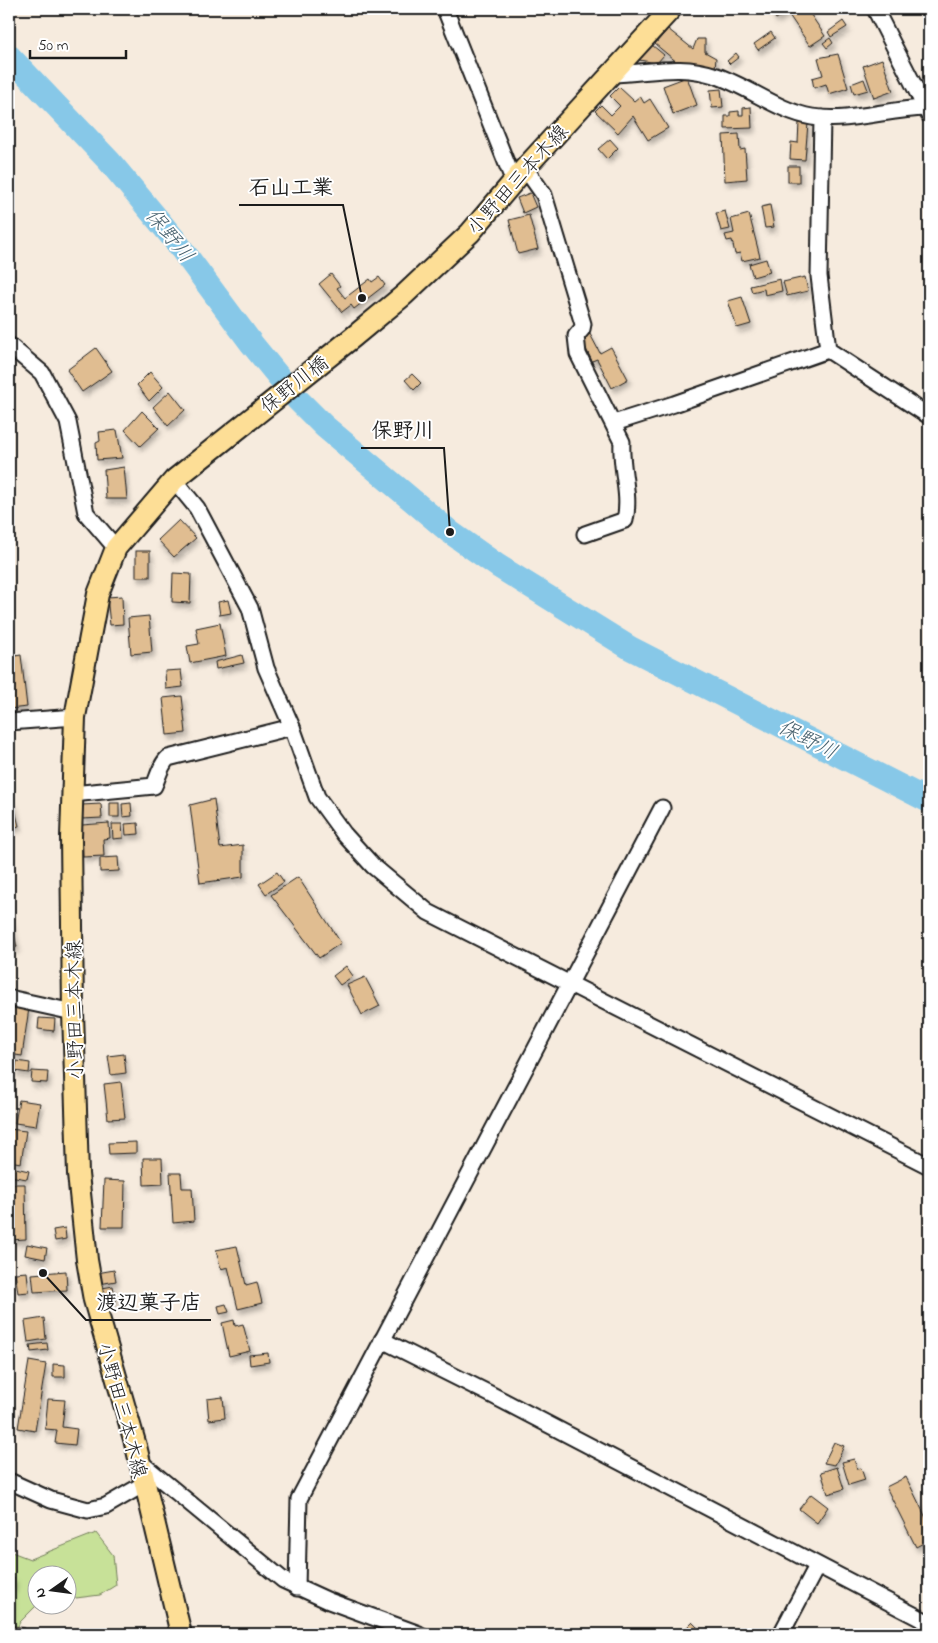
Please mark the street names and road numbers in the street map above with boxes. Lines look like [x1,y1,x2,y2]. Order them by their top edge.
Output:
street label: 小野田三本木線 [461,119,576,242]
street label: 保野川橋 [255,350,336,422]
street label: 小野田三本木線 [61,940,92,1080]
street label: 小野田三本木線 [88,1339,153,1482]

